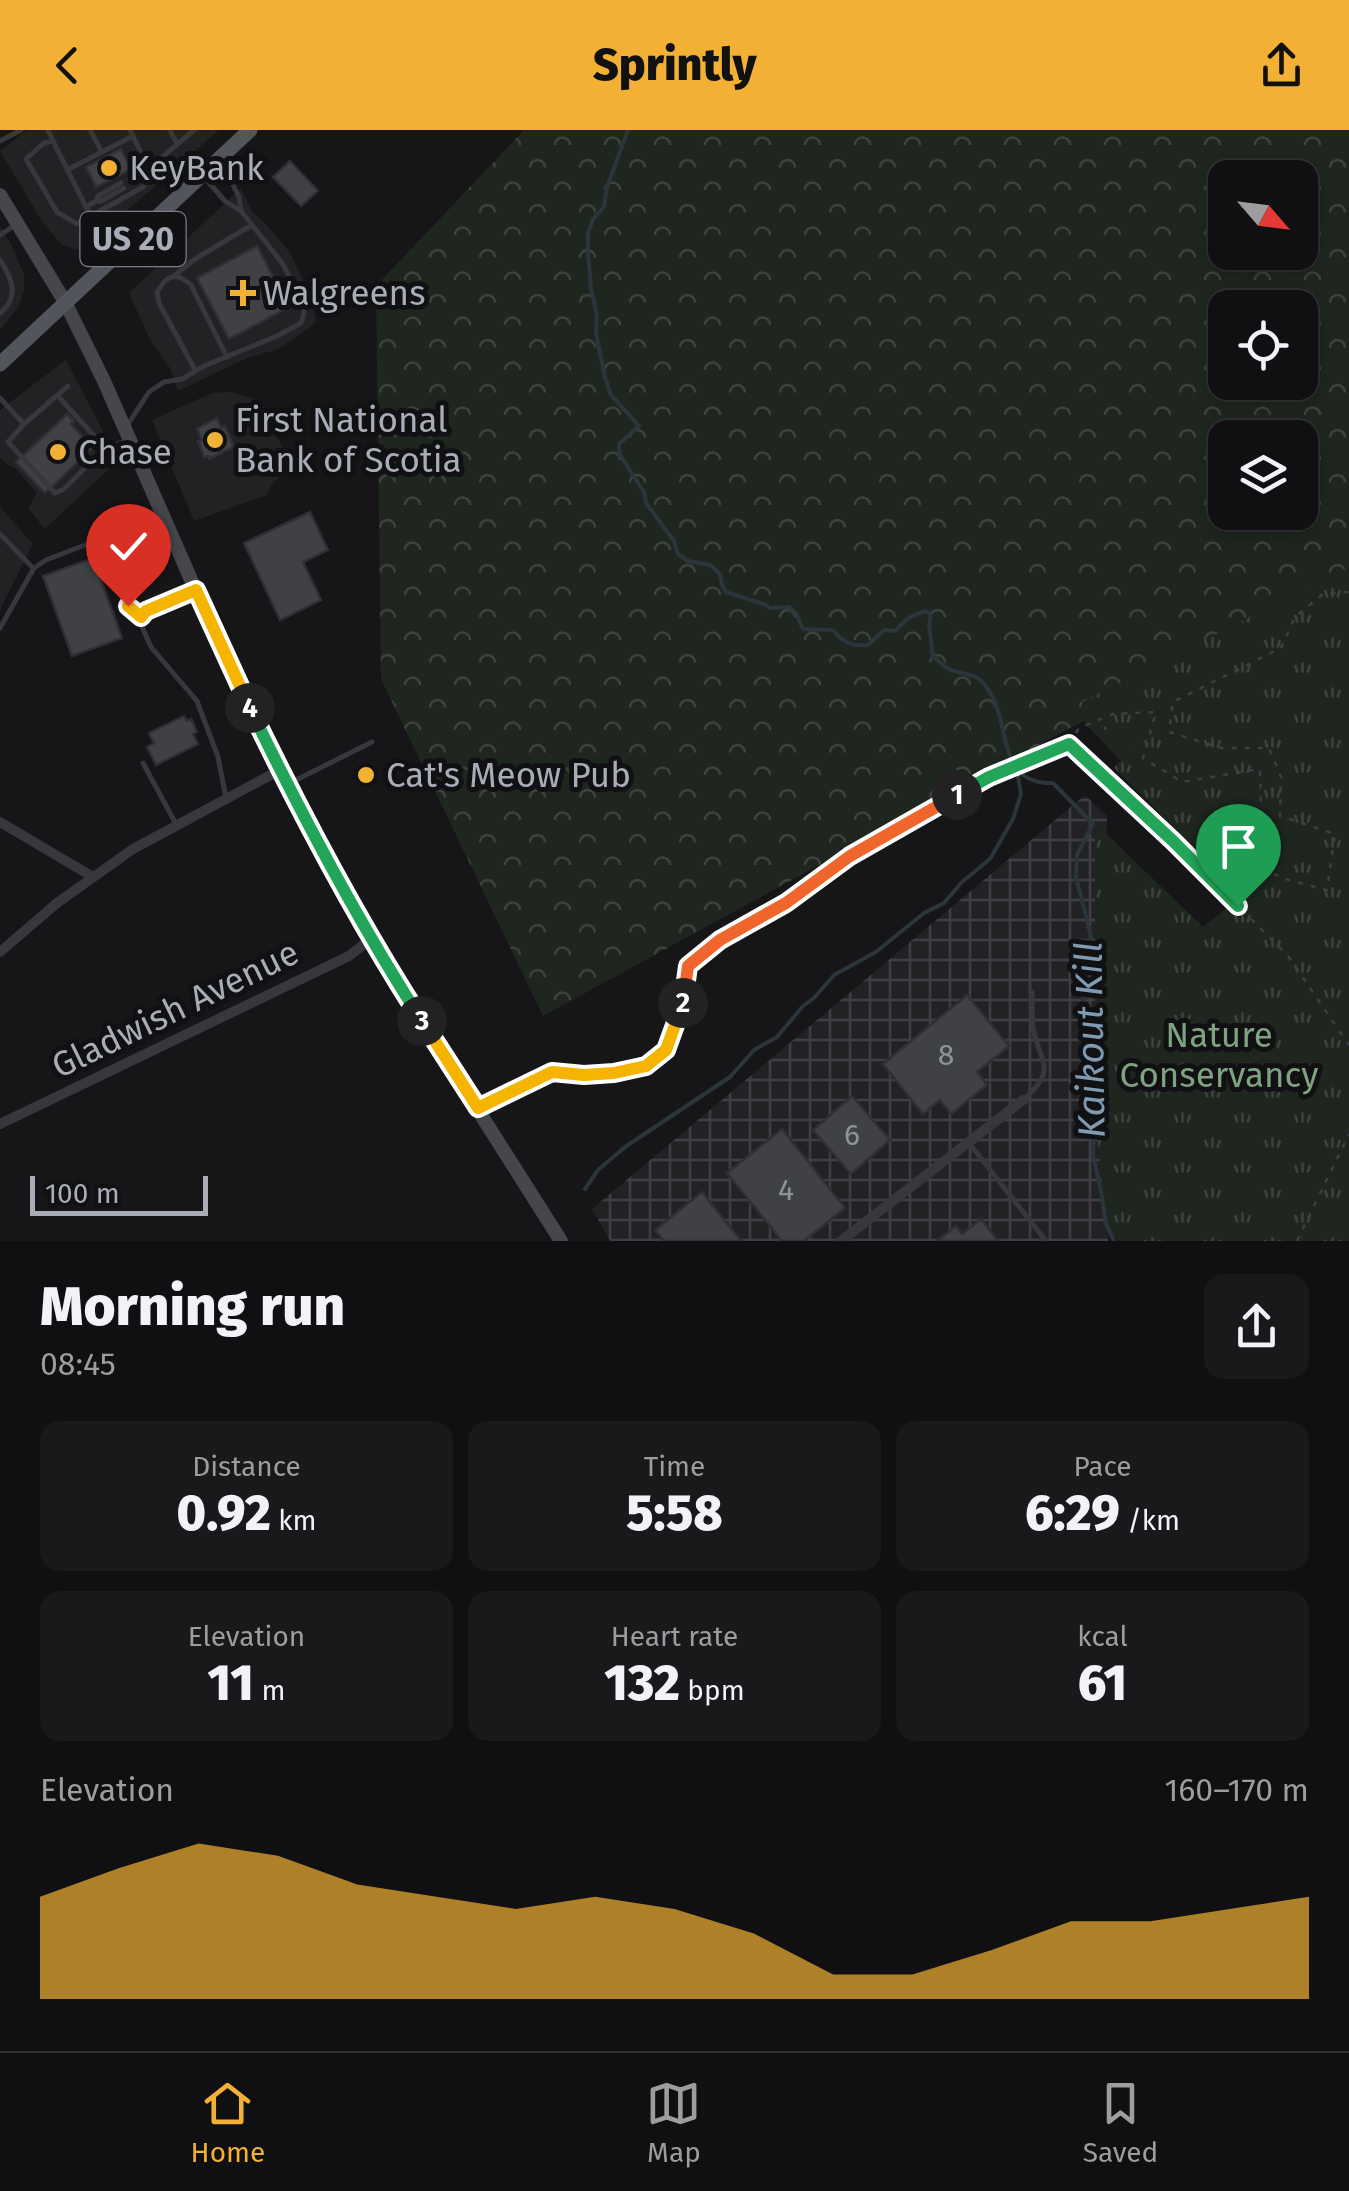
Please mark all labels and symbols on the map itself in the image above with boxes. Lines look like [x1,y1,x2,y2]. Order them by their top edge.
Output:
place label: KeyBank [129,147,264,189]
marker: KeyBank [98,157,120,179]
north arrow [1208,160,1318,270]
road number: US 20 [80,212,186,266]
place label: Walgreens [263,272,425,314]
marker: Walgreens [232,282,254,304]
place label: First National Bank of Scotia [235,399,462,481]
marker: First National Bank of Scotia [204,429,226,451]
place label: Chase [78,431,172,473]
marker: Chase [47,441,69,463]
pin [86,504,171,607]
pin: 4 [225,683,275,733]
place label: Cat's Meow Pub [386,754,631,796]
marker: Cat's Meow Pub [355,764,377,786]
pin: 1 [932,770,982,820]
pin [1196,804,1281,907]
street label: Gladwish Avenue [45,931,305,1087]
water label: Kaikout Kill [1065,941,1115,1139]
pin: 2 [658,978,708,1028]
pin: 3 [397,996,447,1046]
park label: Nature Conservancy [1120,1014,1318,1096]
house number: 8 [938,1037,954,1073]
house number: 6 [844,1117,860,1153]
scale bar [30,1171,208,1216]
house number: 4 [778,1172,794,1208]

